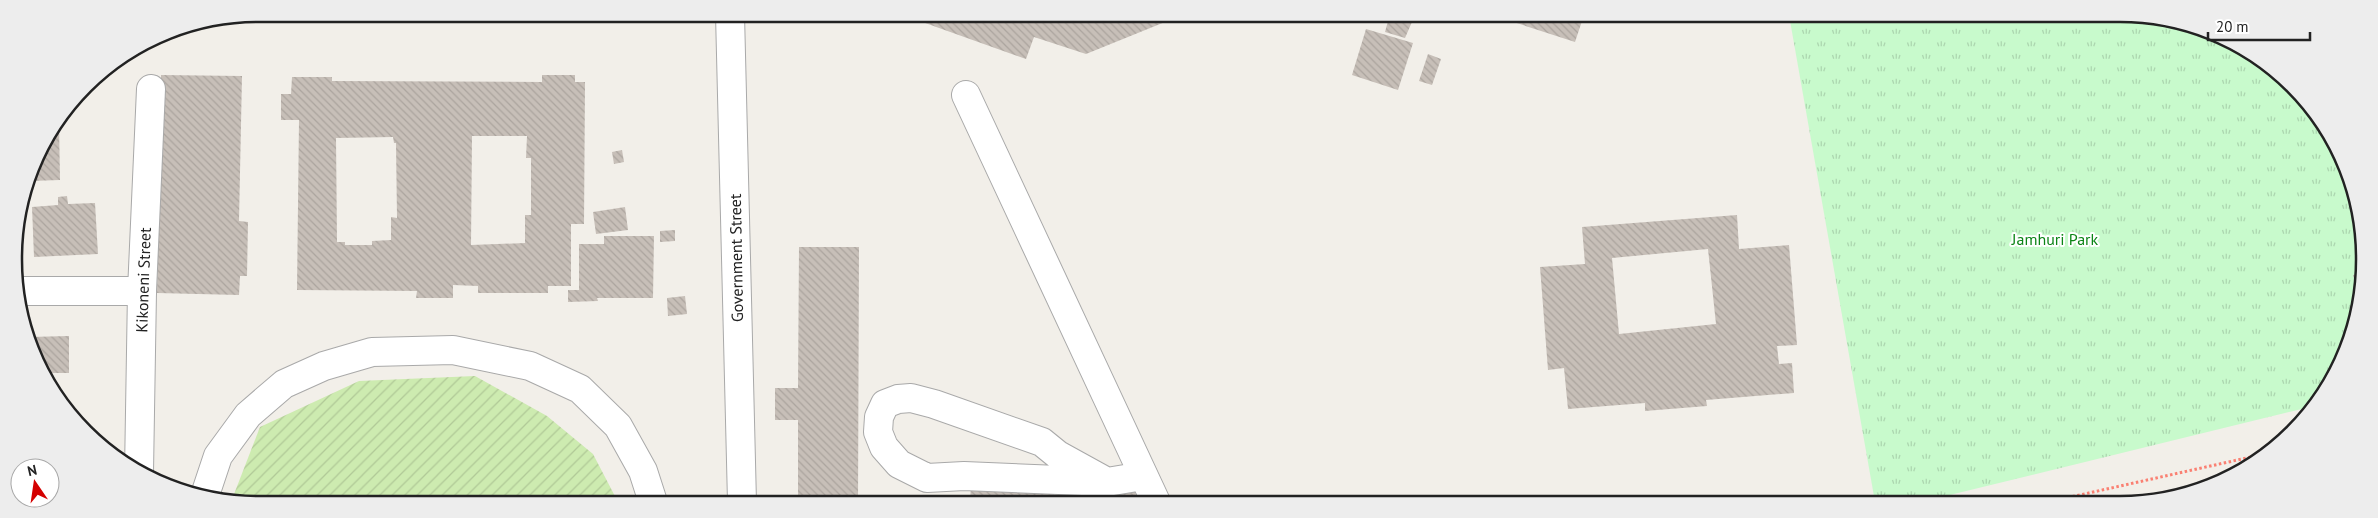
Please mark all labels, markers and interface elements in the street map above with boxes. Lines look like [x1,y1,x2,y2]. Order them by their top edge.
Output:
scale bar [2208,10,2310,42]
text: 20 m [2216,17,2249,36]
street label: Government Street [725,193,747,322]
street label: Kikoneni Street [131,227,155,333]
park label: Jamhuri Park [2011,229,2099,249]
north arrow [10,458,60,508]
text: N [26,461,39,480]

